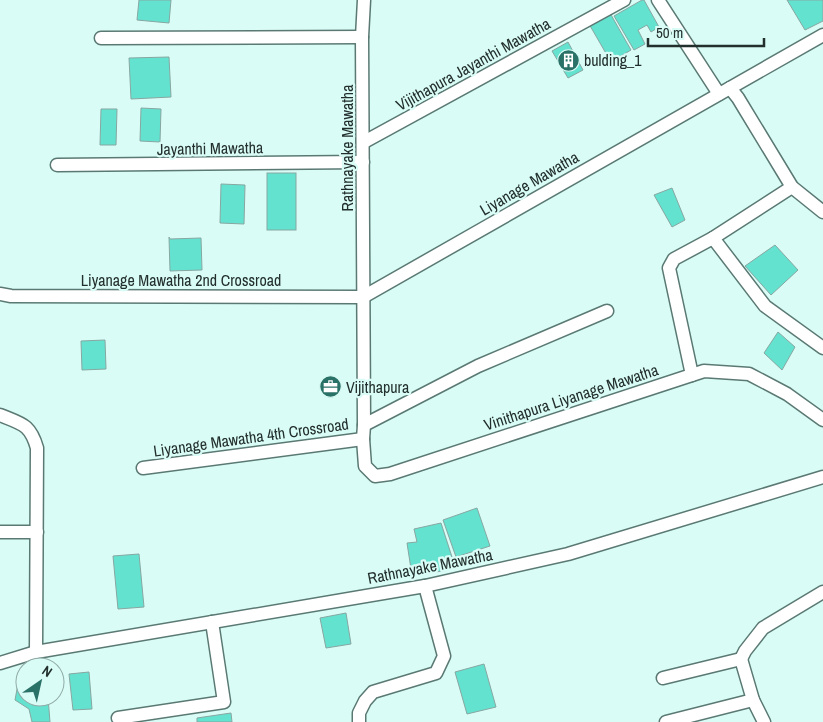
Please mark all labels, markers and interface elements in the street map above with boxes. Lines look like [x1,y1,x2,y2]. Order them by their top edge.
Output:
street label: Vijithapura Jayanthi Mawatha [392,12,555,116]
scale bar [648,15,764,47]
text: 50 m [656,22,683,43]
building icon: bulding_1 [556,48,580,72]
place label: bulding_1 [584,49,642,71]
street label: Rathnayake Mawatha [336,84,358,211]
street label: Jayanthi Mawatha [157,136,264,160]
street label: Liyanage Mawatha [475,145,583,220]
street label: Liyanage Mawatha 2nd Crossroad [81,269,281,291]
street label: Vinithapura Liyanage Mawatha [481,358,662,436]
office icon: Vijithapura [318,375,342,399]
place label: Vijithapura [346,376,410,398]
street label: Liyanage Mawatha 4th Crossroad [152,412,350,462]
street label: Rathnayake Mawatha [366,543,495,589]
north arrow [15,657,65,707]
text: N [39,661,56,681]

